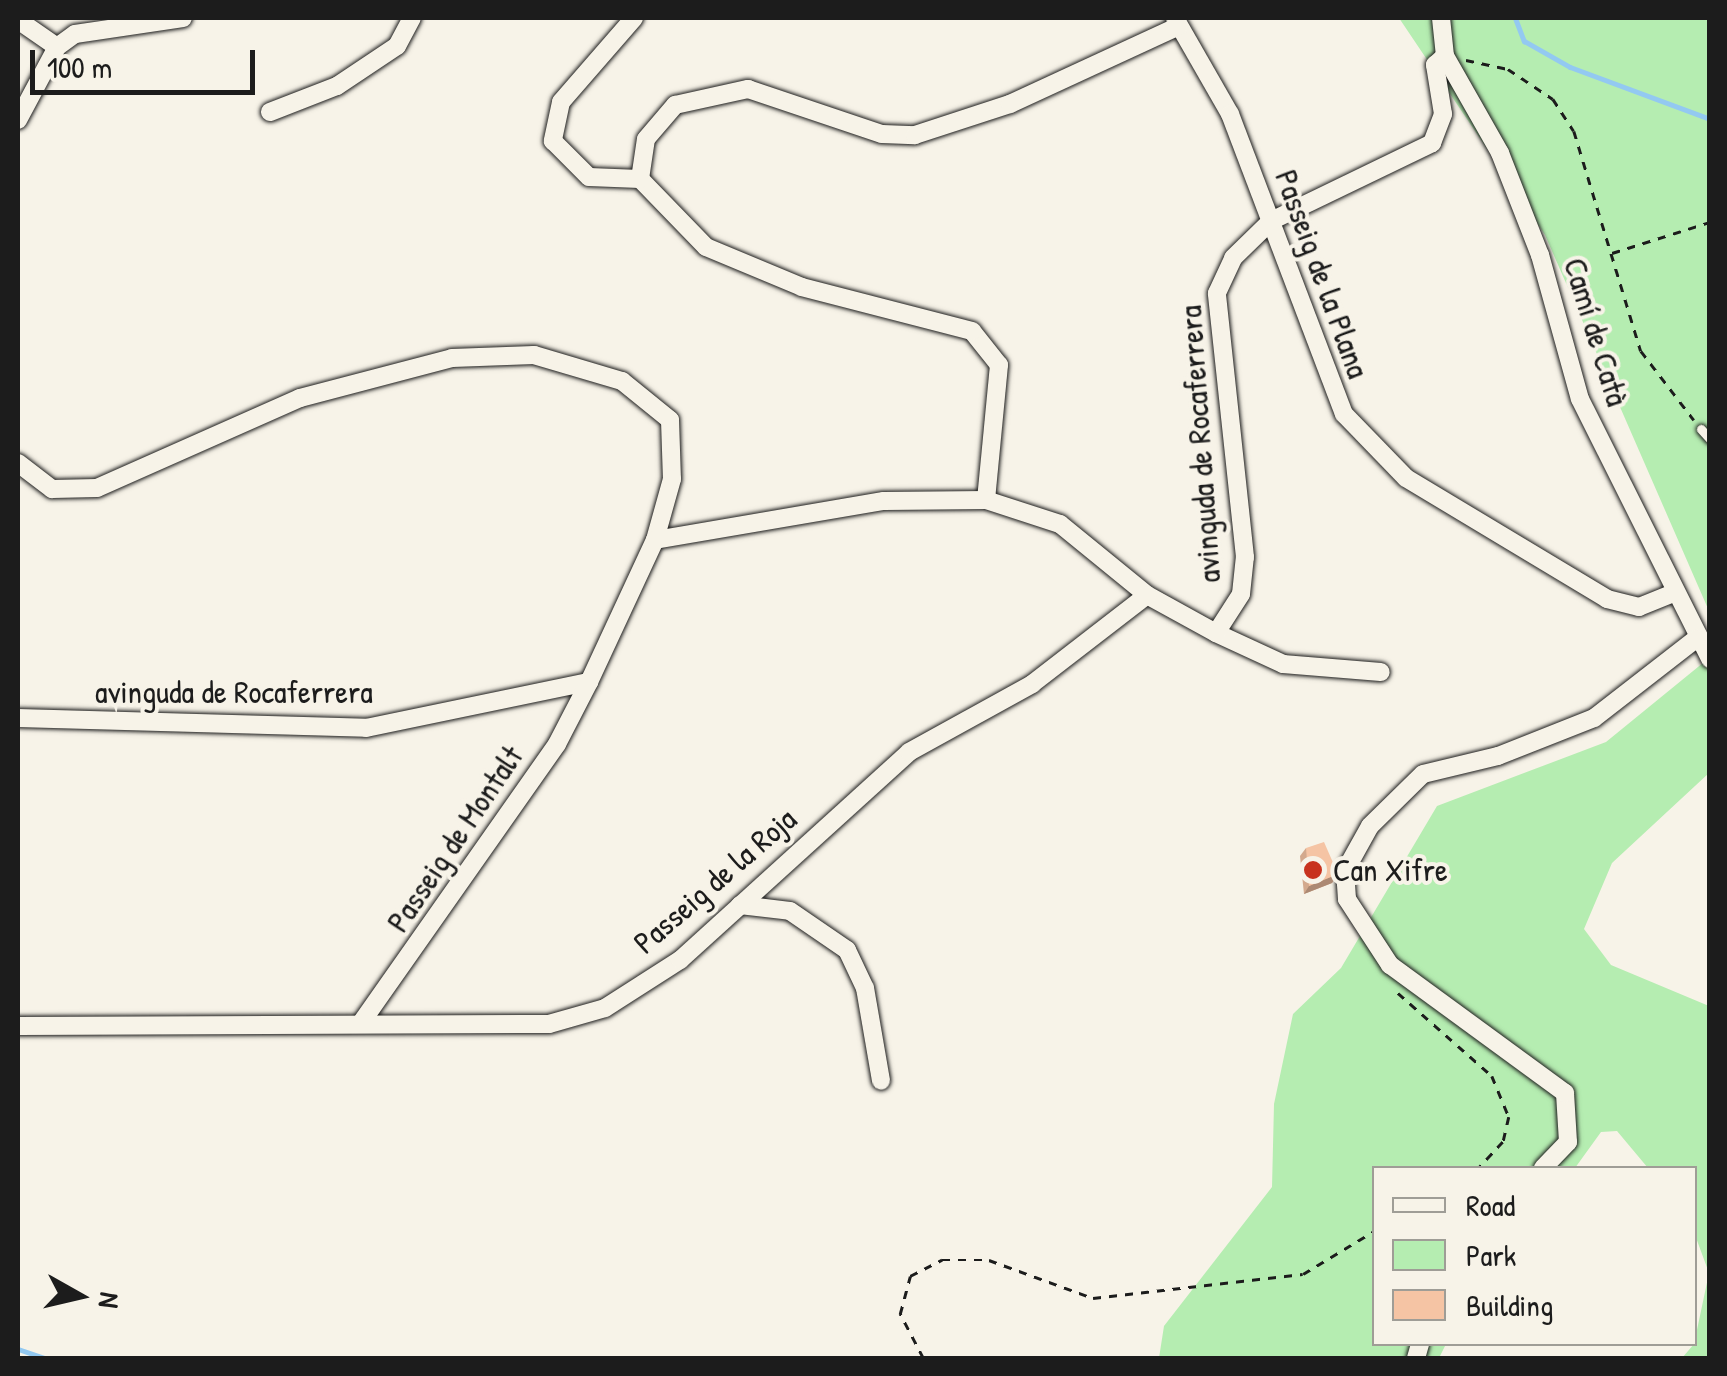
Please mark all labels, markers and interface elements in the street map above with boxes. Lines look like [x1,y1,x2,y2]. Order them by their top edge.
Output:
scale bar [35,30,260,92]
text: 100 m [47,47,112,87]
street label: Passeig de la Plana [1267,165,1377,383]
street label: Camí de Catà [1555,253,1637,411]
street label: avinguda de Rocaferrera [1171,304,1229,584]
street label: avinguda de Rocaferrera [95,673,373,711]
street label: Passeig de Montalt [379,739,531,939]
street label: Passeig de la Roja [626,800,804,962]
place label: Can Xifre [1333,851,1448,889]
marker: Can Xifre [1302,859,1324,881]
legend [1372,1166,1697,1346]
text: Road [1466,1185,1515,1225]
text: Park [1466,1235,1516,1275]
north arrow [30,1246,130,1346]
text: Building [1466,1285,1553,1325]
text: N [90,1290,130,1310]

